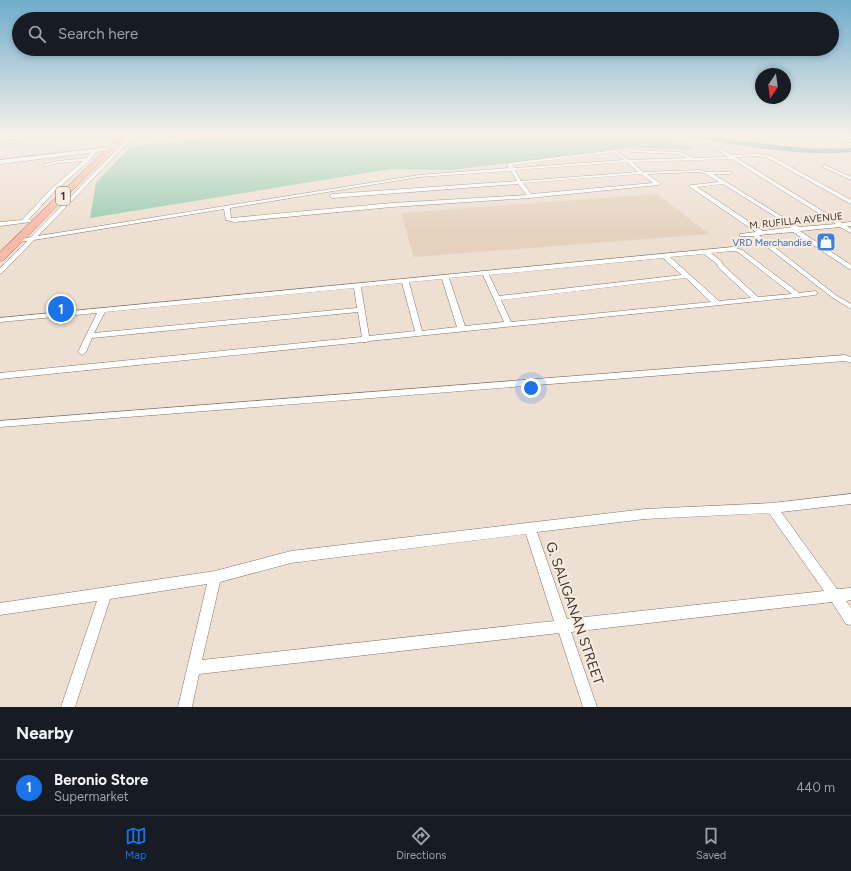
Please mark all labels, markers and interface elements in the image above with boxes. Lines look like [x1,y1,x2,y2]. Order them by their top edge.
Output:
search box [12,12,839,56]
icon: search [26,23,48,45]
text: Search here [58,25,138,43]
north arrow [755,68,791,104]
road number: 1 [56,187,70,205]
street label: M. RUFILLA AVENUE [749,209,844,232]
shop icon: VRD Merchandise [815,231,837,253]
place label: VRD Merchandise [732,236,813,249]
pin: 1 [48,294,74,324]
your location [521,378,541,398]
street label: G. SALIGANAN STREET [542,539,607,687]
text: Nearby [16,723,74,743]
text: Beronio Store [54,771,148,789]
text: 1 [26,780,32,795]
text: 440 m [796,780,835,795]
text: Supermarket [54,789,129,804]
tab: Map [125,825,147,862]
tab: Directions [396,825,446,862]
tab: Saved [696,825,726,862]

